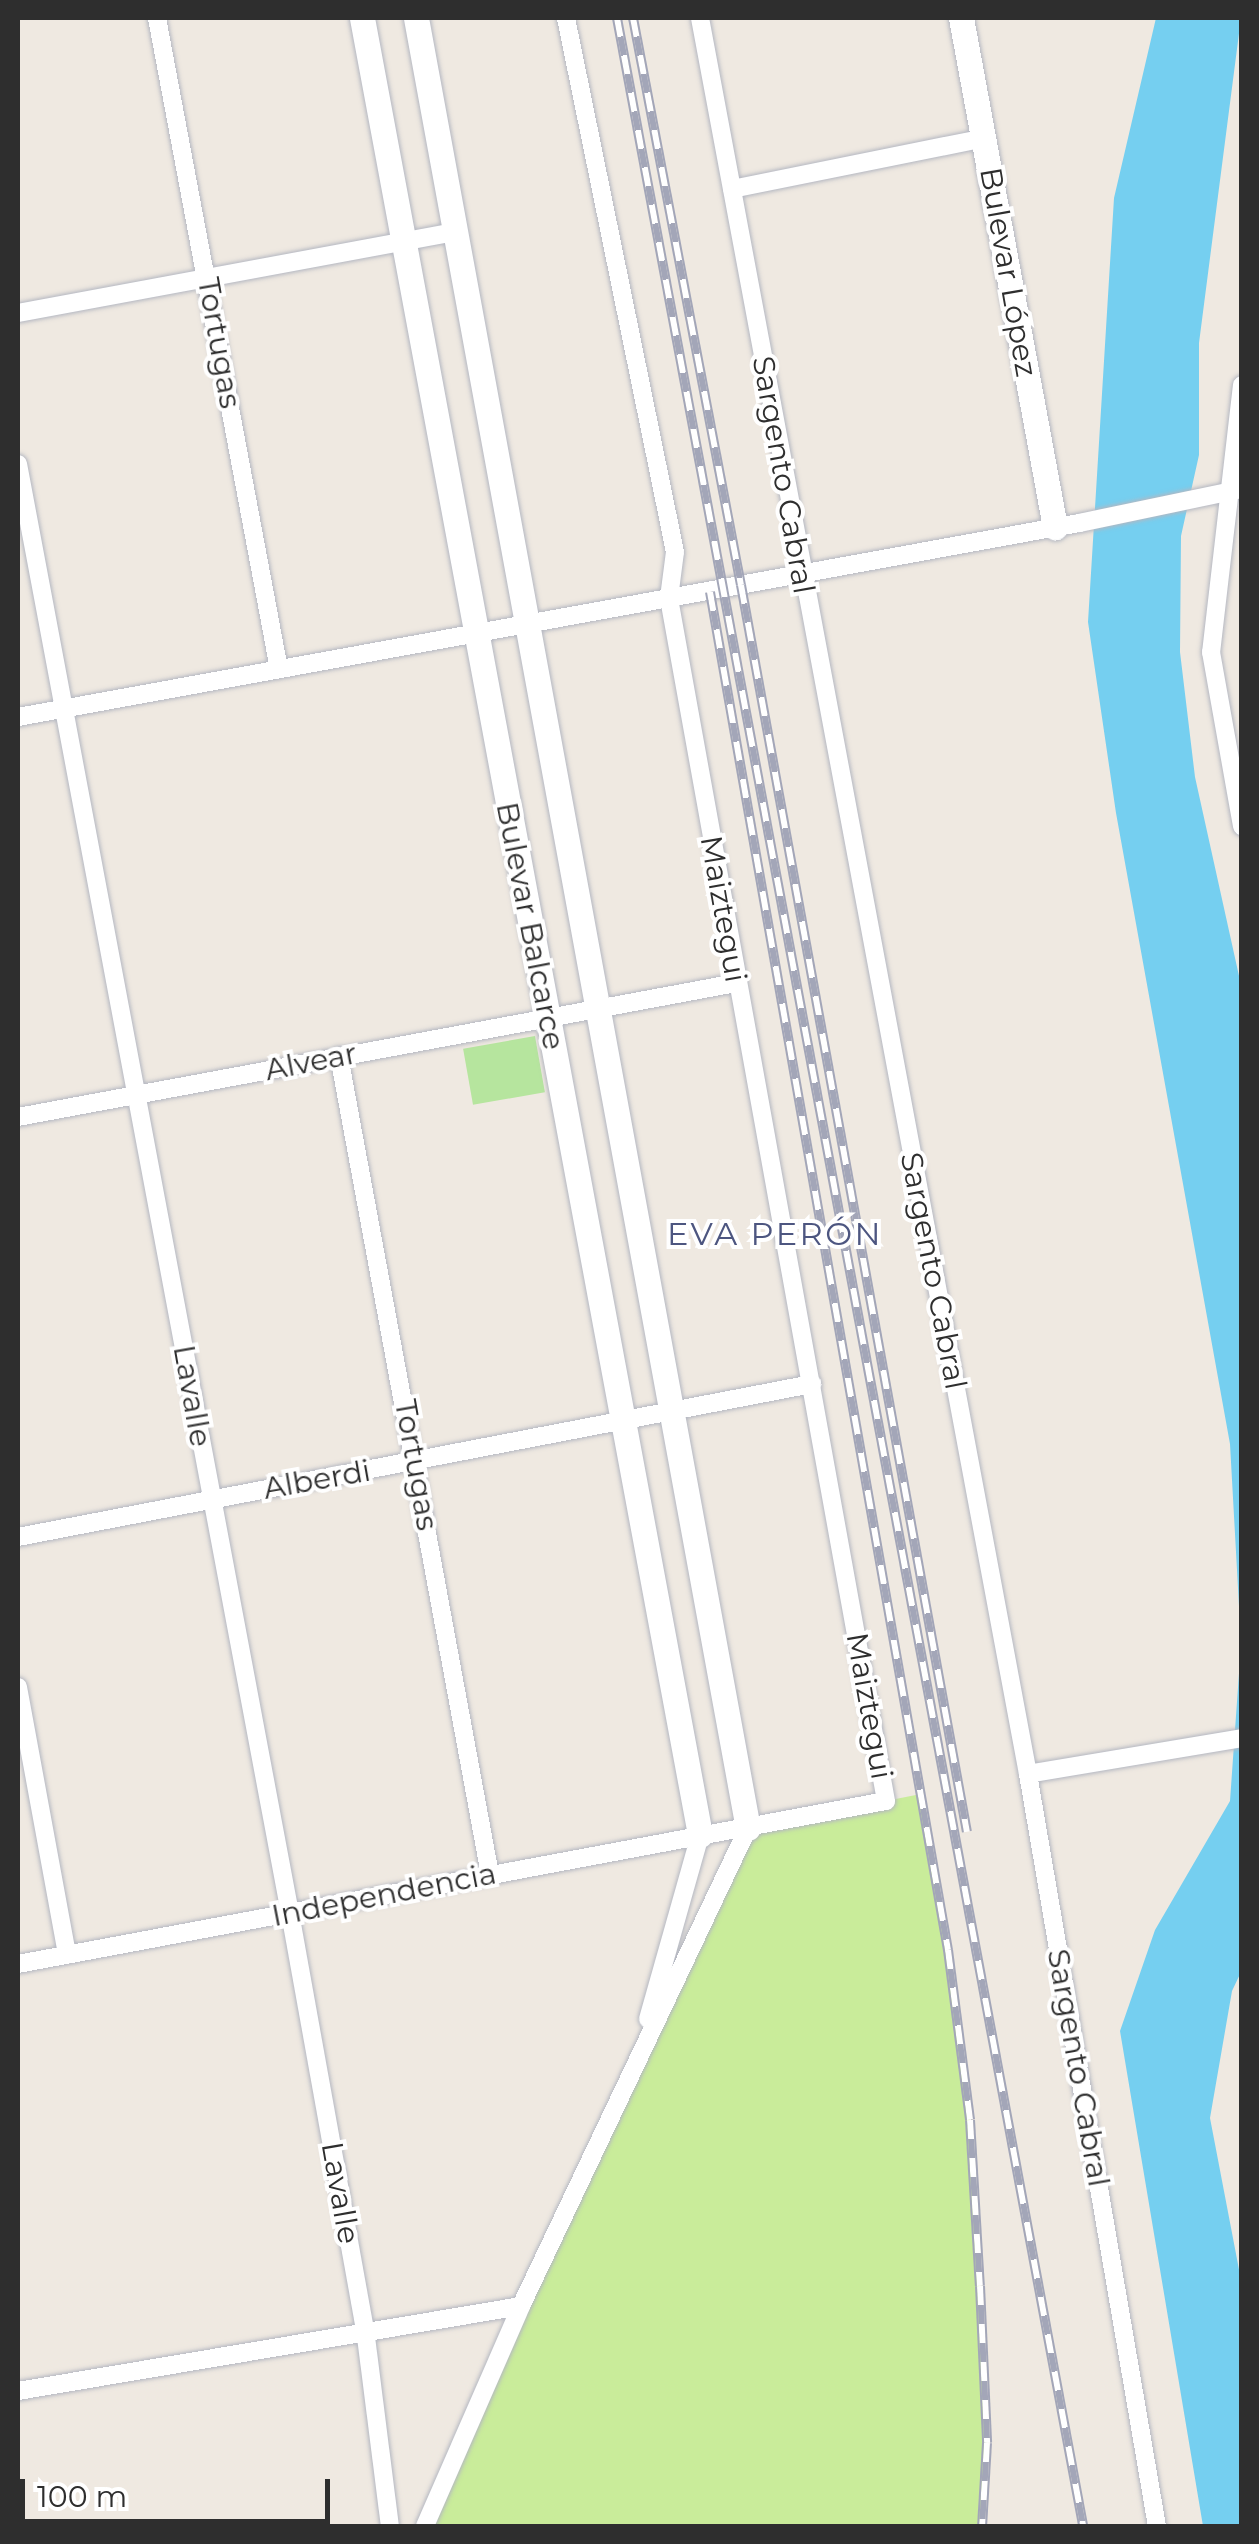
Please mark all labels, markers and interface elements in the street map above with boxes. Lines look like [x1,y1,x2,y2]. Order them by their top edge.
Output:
street label: Bulevar López [972,165,1044,379]
street label: Tortugas [190,275,248,411]
street label: Sargento Cabral [744,353,822,597]
street label: Bulevar Balcarce [488,799,572,1053]
street label: Maiztegui [692,833,754,985]
street label: Alvear [262,1035,360,1089]
street label: Sargento Cabral [892,1149,974,1393]
district label: EVA PERÓN [667,1215,883,1253]
street label: Lavalle [165,1342,219,1450]
street label: Tortugas [387,1397,445,1533]
street label: Alberdi [261,1453,373,1507]
street label: Maiztegui [838,1630,900,1782]
street label: Independencia [269,1856,499,1934]
street label: Sargento Cabral [1039,1946,1117,2190]
street label: Lavalle [313,2139,367,2247]
scale bar [25,2459,335,2521]
text: 100 m [37,2478,127,2515]

